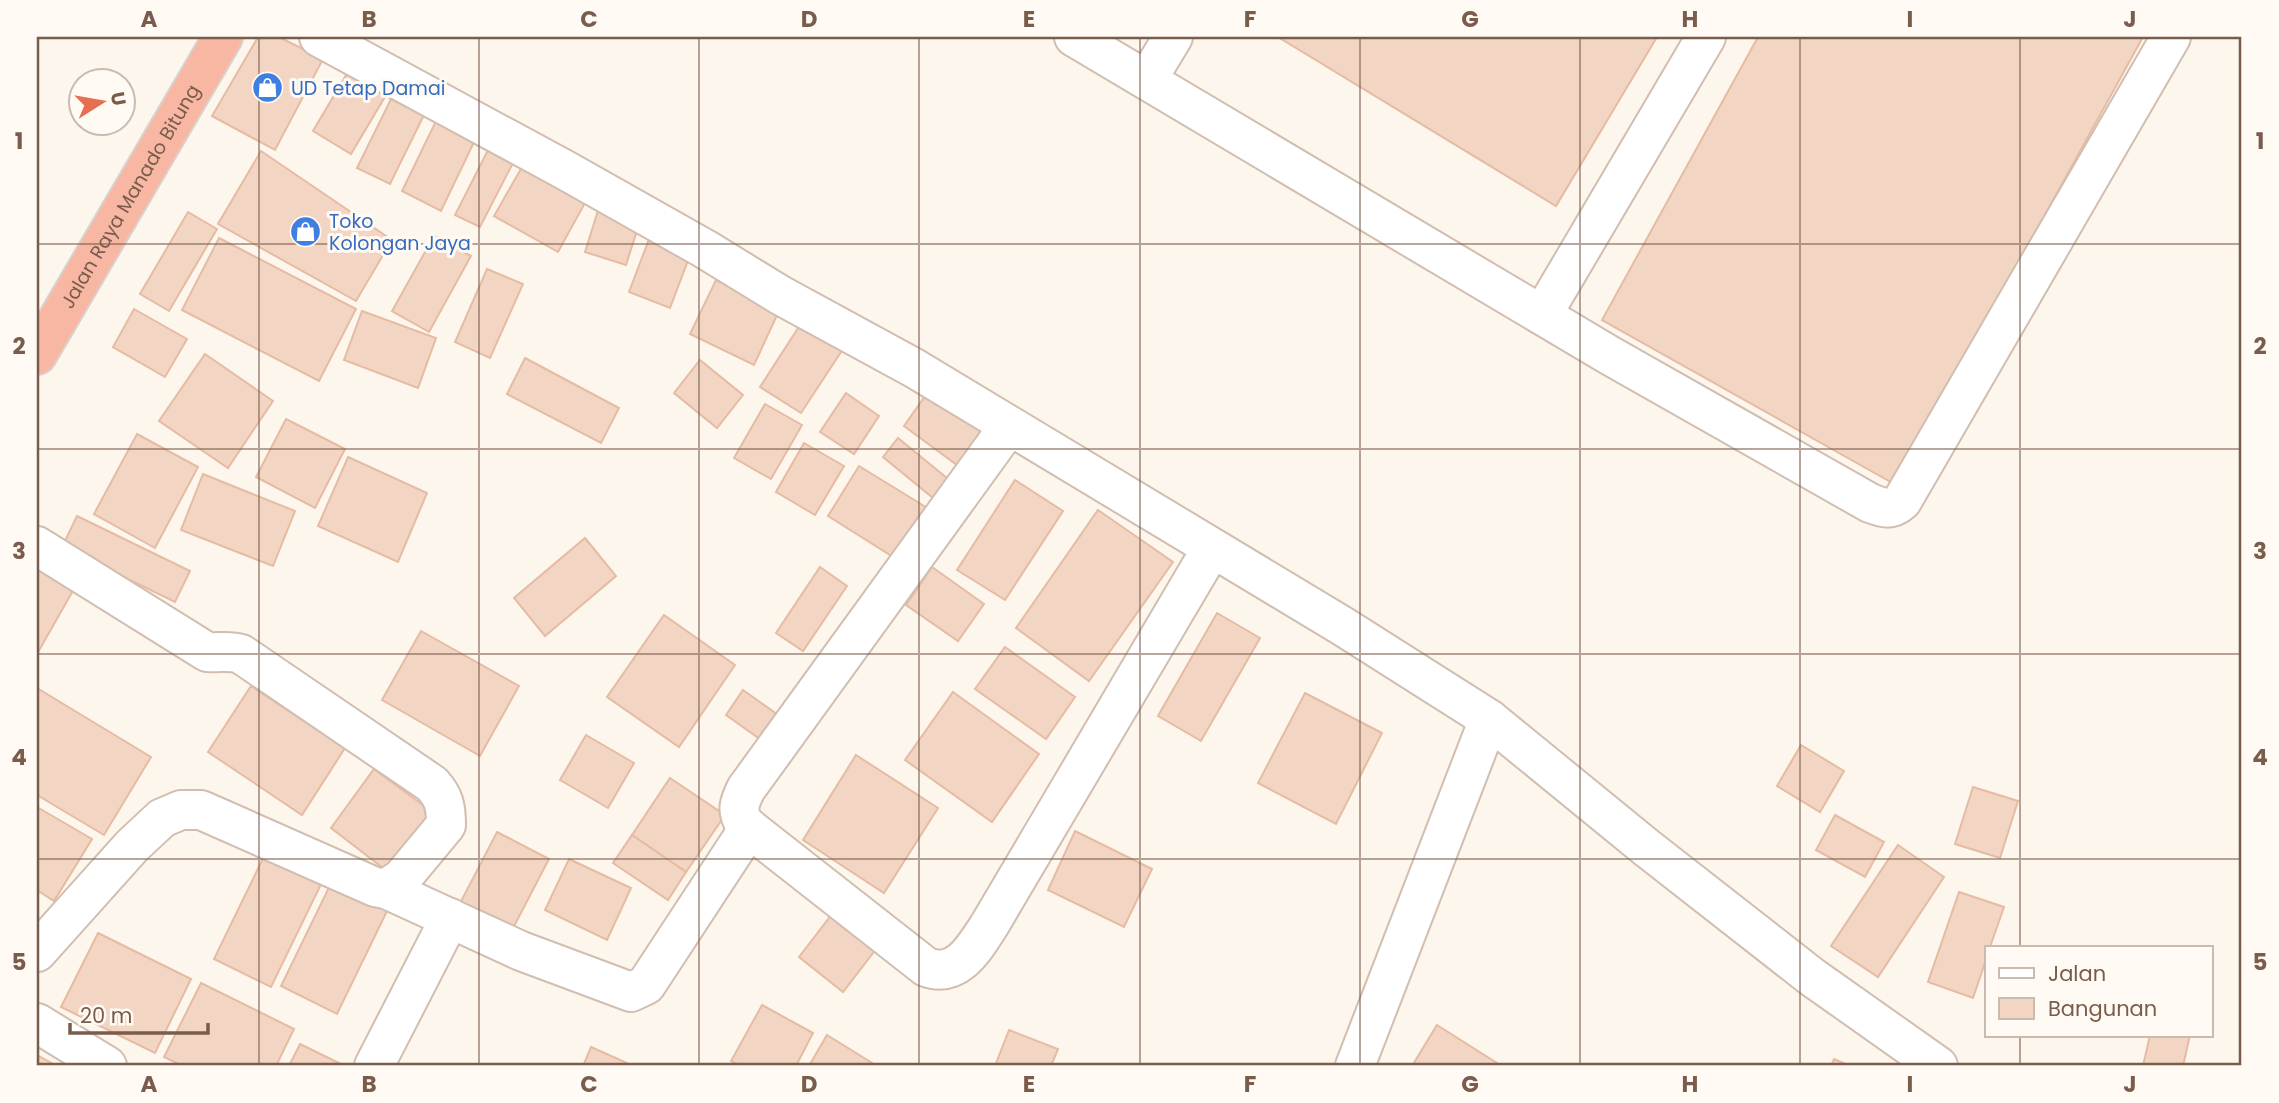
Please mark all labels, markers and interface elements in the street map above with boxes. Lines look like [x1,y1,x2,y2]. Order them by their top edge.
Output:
text: A [141,3,158,35]
text: B [361,3,377,35]
text: C [580,3,598,35]
text: D [801,3,817,35]
text: E [1023,3,1035,35]
text: F [1244,3,1256,35]
text: G [1461,3,1479,35]
text: H [1682,3,1698,35]
text: I [1907,3,1913,35]
text: J [2123,3,2137,35]
north arrow [66,66,136,136]
shop icon: UD Tetap Damai [251,71,285,105]
place label: UD Tetap Damai [291,75,445,102]
street label: Jalan Raya Manado Bitung [54,79,206,313]
text: U [104,90,133,108]
text: 1 [15,125,23,157]
text: 1 [2256,125,2264,157]
place label: Toko Kolongan Jaya [329,208,471,257]
shop icon: Toko Kolongan Jaya [289,215,323,249]
text: 2 [12,330,26,362]
text: 2 [2253,330,2267,362]
text: 3 [12,535,26,567]
text: 3 [2253,535,2267,567]
text: 4 [11,741,27,773]
text: 4 [2252,741,2268,773]
text: 5 [12,946,26,978]
legend [1985,946,2212,1036]
text: 5 [2253,946,2267,978]
text: Jalan [2048,959,2106,988]
scale bar [70,991,208,1035]
text: Bangunan [2048,994,2157,1023]
text: 20 m [80,1001,133,1030]
text: A [141,1068,158,1100]
text: B [361,1068,377,1100]
text: C [580,1068,598,1100]
text: D [801,1068,817,1100]
text: E [1023,1068,1035,1100]
text: F [1244,1068,1256,1100]
text: G [1461,1068,1479,1100]
text: H [1682,1068,1698,1100]
text: I [1907,1068,1913,1100]
text: J [2123,1068,2137,1100]

